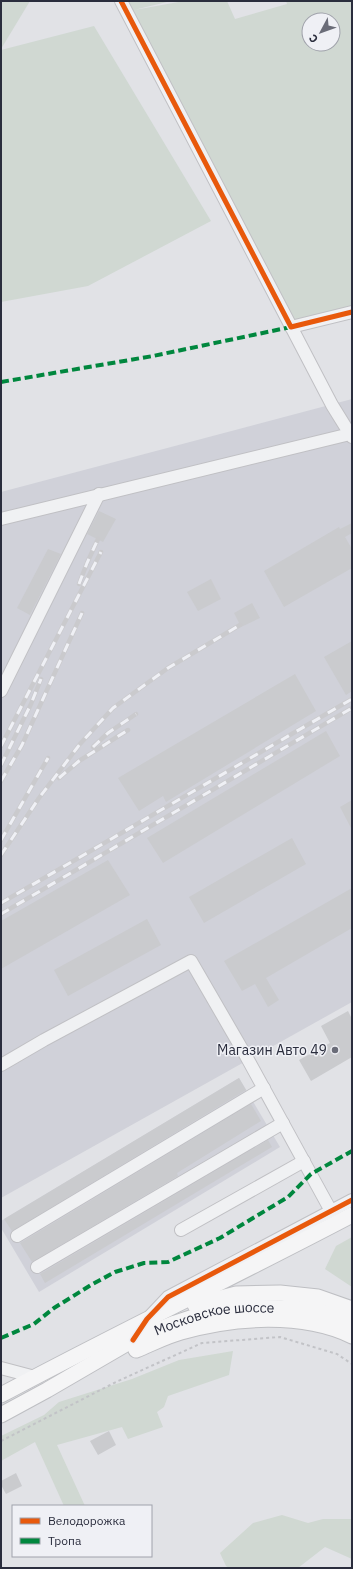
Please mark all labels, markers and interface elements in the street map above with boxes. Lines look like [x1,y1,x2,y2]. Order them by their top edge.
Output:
north arrow [301,12,341,52]
text: С [306,31,321,46]
place label: Магазин Авто 49 [217,1041,327,1059]
marker: Магазин Авто 49 [330,1045,340,1055]
street label: Московское шоссе [151,1298,275,1340]
legend [12,1505,152,1557]
text: Велодорожка [48,1513,126,1528]
text: Тропа [48,1533,82,1548]

